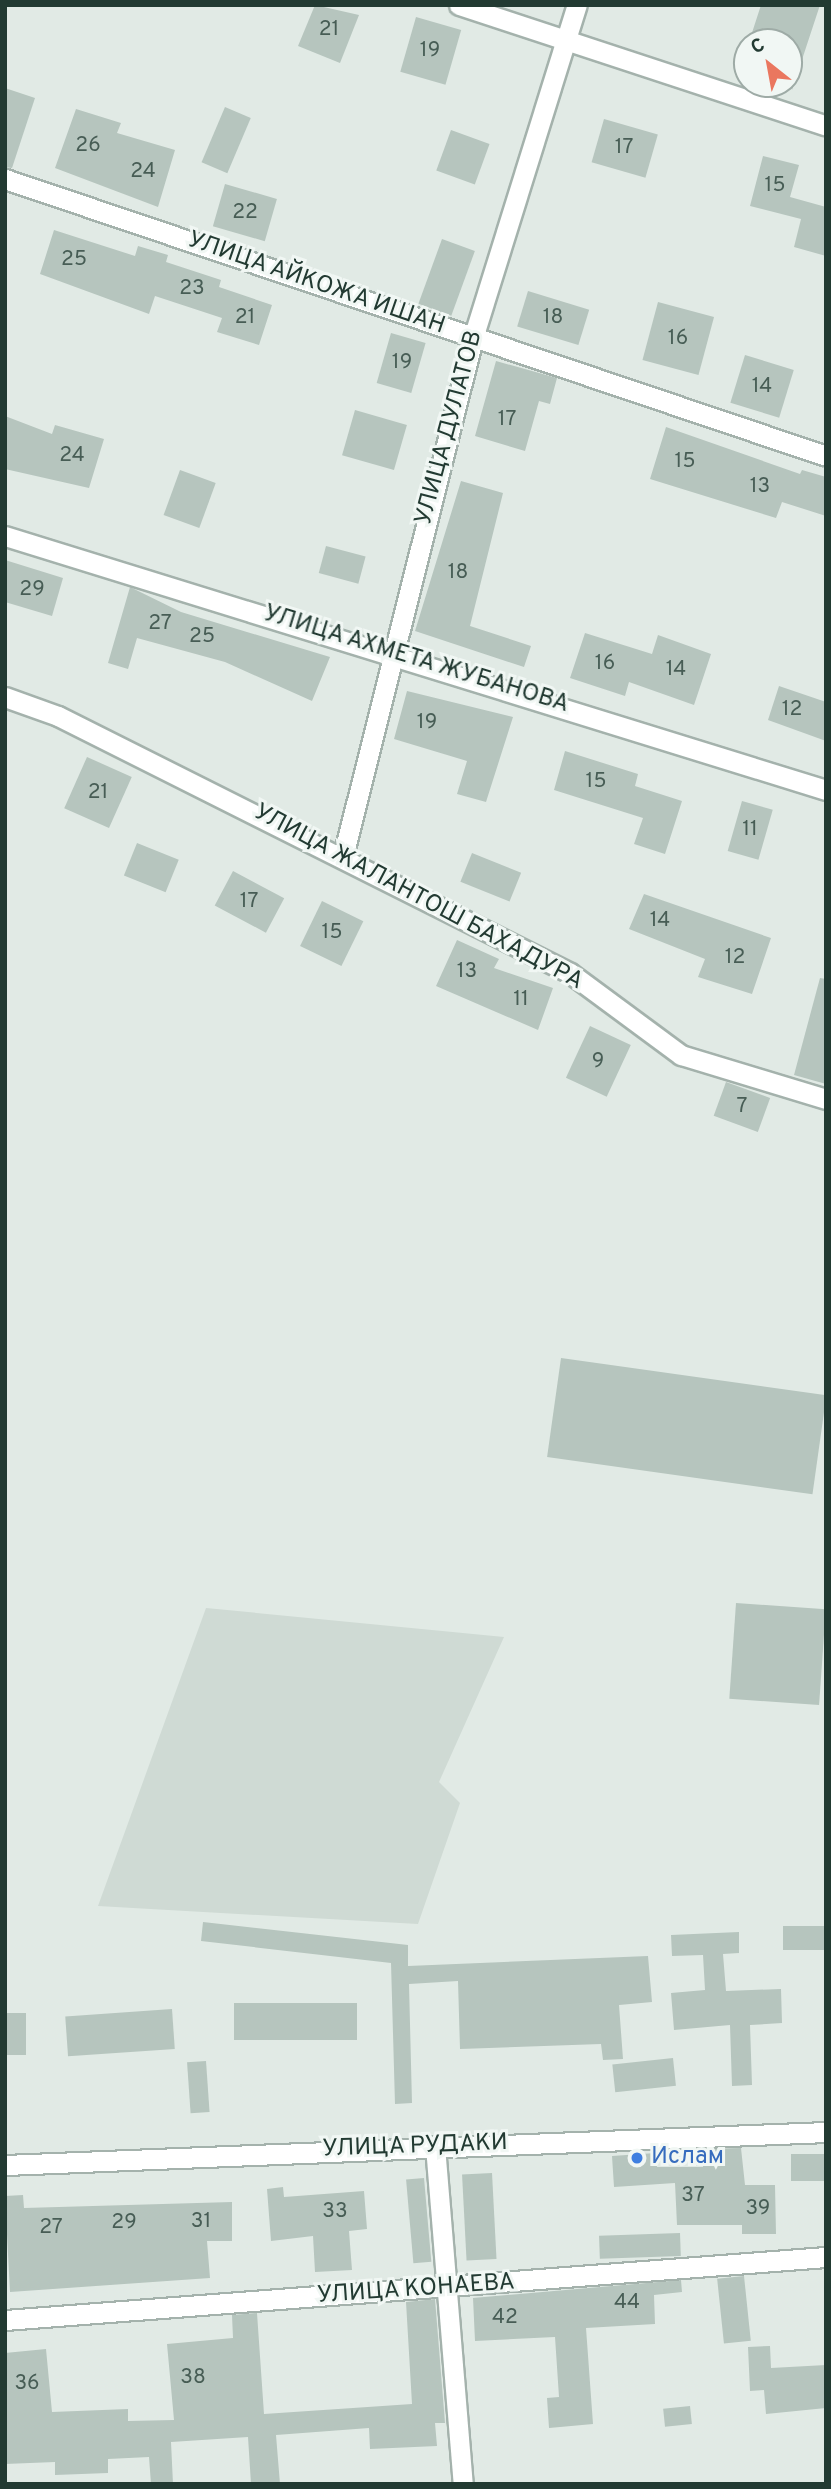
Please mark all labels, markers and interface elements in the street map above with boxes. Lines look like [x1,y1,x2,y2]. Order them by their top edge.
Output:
house number: 21 [319,17,339,43]
north arrow [733,28,803,98]
text: С [747,33,770,60]
house number: 19 [420,38,440,64]
house number: 26 [75,133,101,159]
house number: 17 [615,135,633,161]
house number: 24 [130,159,156,185]
house number: 15 [765,173,785,199]
house number: 22 [232,200,258,226]
street label: УЛИЦА АЙКОЖА ИШАН [182,226,450,342]
house number: 25 [61,247,87,273]
house number: 23 [179,276,205,302]
house number: 21 [235,305,255,331]
house number: 18 [543,305,563,331]
house number: 16 [668,326,688,352]
street label: УЛИЦА ДУЛАТОВ [410,327,490,529]
house number: 19 [392,350,412,376]
house number: 14 [752,374,772,400]
house number: 17 [498,407,516,433]
house number: 24 [59,443,85,469]
house number: 15 [675,449,695,475]
house number: 13 [750,474,770,500]
house number: 18 [448,560,468,586]
house number: 29 [19,577,45,603]
street label: УЛИЦА АХМЕТА ЖУБАНОВА [258,599,574,721]
house number: 27 [148,611,172,637]
house number: 25 [189,624,215,650]
house number: 16 [595,651,615,677]
house number: 14 [666,657,686,683]
house number: 12 [782,697,802,723]
house number: 19 [417,710,437,736]
house number: 15 [586,769,606,795]
house number: 21 [88,780,108,806]
street label: УЛИЦА ЖАЛАНТОШ БАХАДУРА [248,799,588,997]
house number: 11 [742,817,758,843]
house number: 17 [240,889,258,915]
house number: 14 [650,908,670,934]
house number: 15 [322,920,342,946]
house number: 12 [725,945,745,971]
house number: 13 [457,959,477,985]
house number: 11 [513,987,529,1013]
house number: 9 [592,1049,604,1075]
house number: 7 [737,1094,747,1120]
street label: УЛИЦА РУДАКИ [321,2129,509,2165]
place label: Ислам [651,2144,724,2172]
marker: Ислам [629,2150,645,2166]
house number: 37 [681,2183,705,2209]
house number: 39 [746,2196,770,2222]
house number: 33 [322,2199,348,2225]
house number: 31 [191,2209,211,2235]
house number: 29 [111,2210,137,2236]
house number: 27 [39,2215,63,2241]
street label: УЛИЦА КОНАЕВА [316,2269,516,2311]
house number: 44 [614,2290,640,2316]
house number: 42 [492,2305,518,2331]
house number: 38 [180,2365,206,2391]
house number: 36 [14,2371,40,2397]

